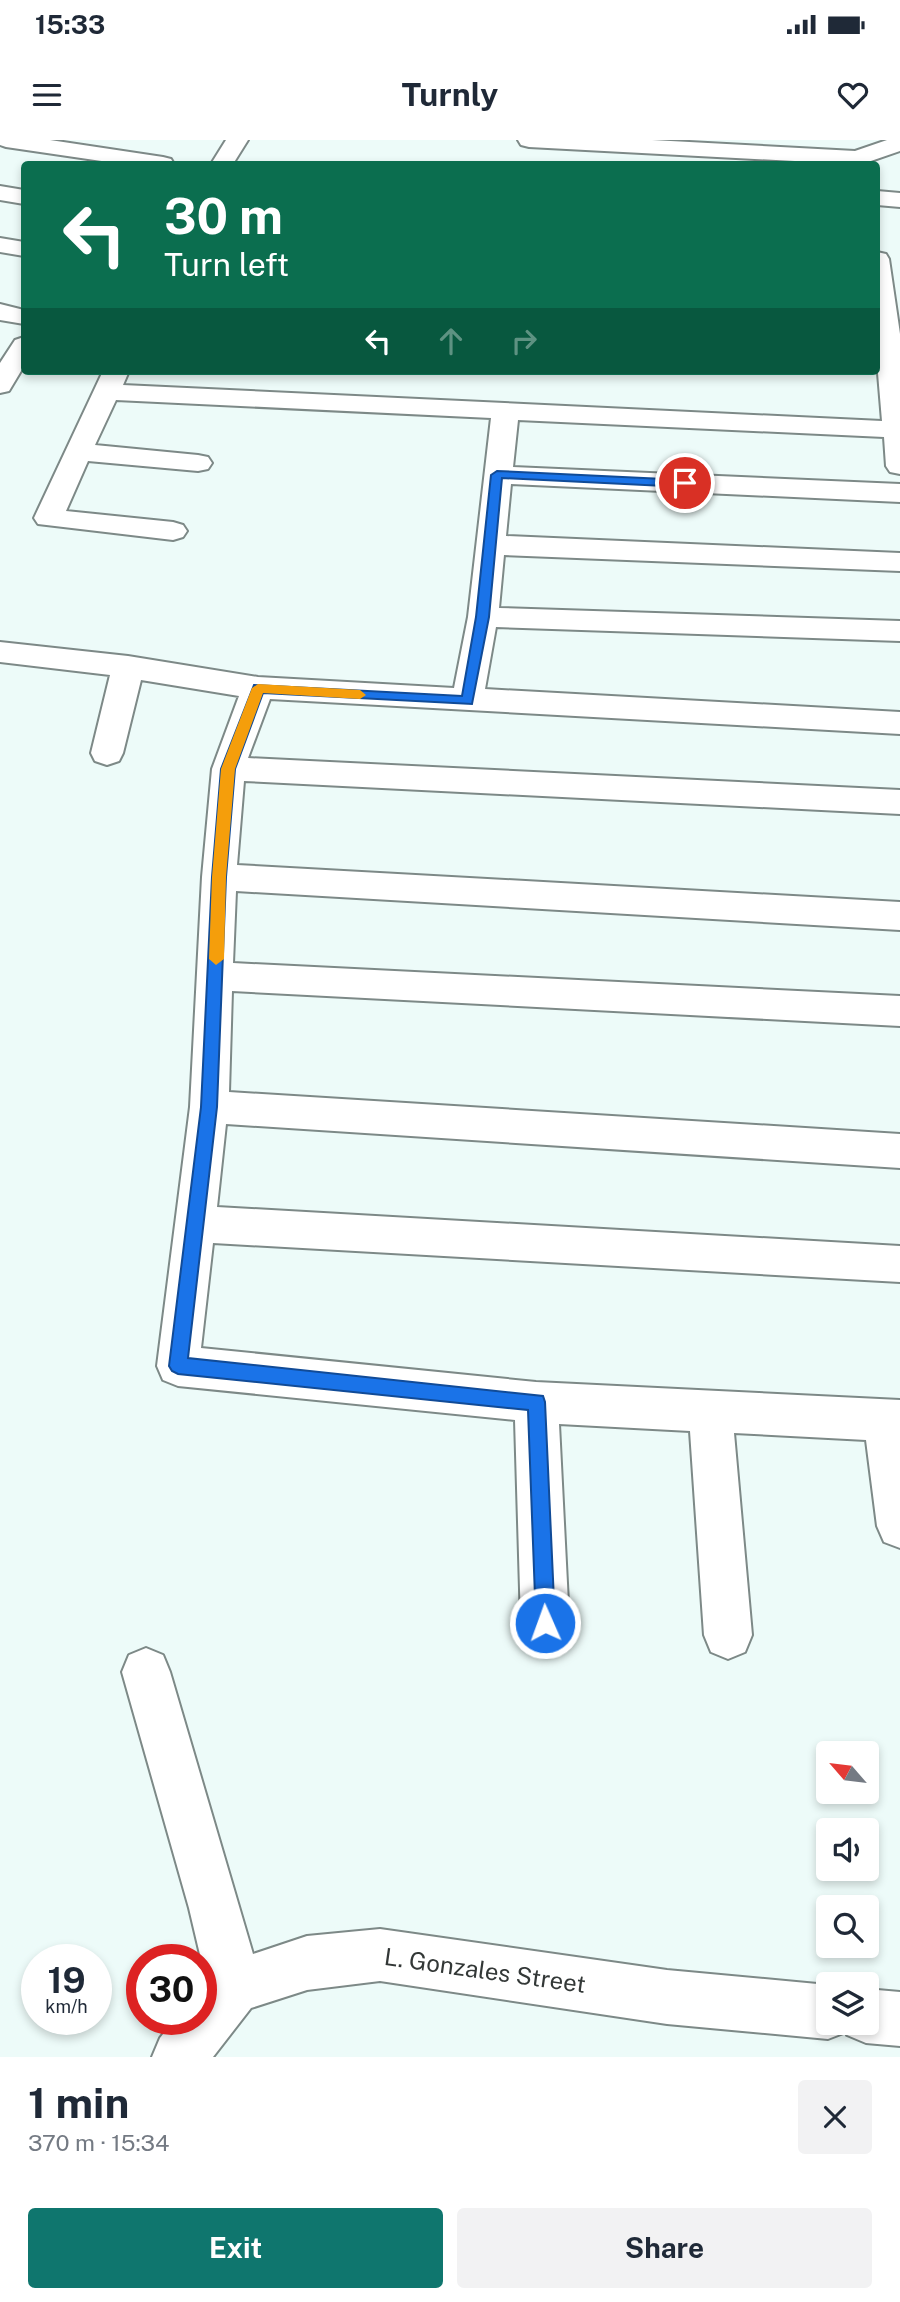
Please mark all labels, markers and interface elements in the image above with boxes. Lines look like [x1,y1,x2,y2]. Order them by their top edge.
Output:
text: 15:33 [35,9,105,40]
icon: menu [28,76,66,114]
text: Turnly [402,76,498,113]
icon: heart [834,76,872,114]
text: 30 m [164,187,283,245]
icon: left [49,189,140,280]
text: Turn left [164,246,289,283]
icon: left [359,322,397,360]
icon: ahead [432,322,470,360]
icon: right [505,322,543,360]
pin [655,453,715,513]
icon: arrive [666,464,704,502]
position arrow [508,1586,582,1660]
north arrow [816,1741,878,1804]
map controls [816,1741,879,2035]
button: sound [816,1818,879,1881]
button: search [816,1895,879,1958]
street label: L. Gonzales Street [383,1942,588,1998]
speed limit sign: 30 [126,1944,217,2035]
text: 19 [47,1960,86,2001]
button: layers [816,1972,879,2035]
text: km/h [45,1996,88,2017]
text: 1 min [28,2078,129,2127]
button: close [798,2080,872,2154]
text: 370 m · 15:34 [28,2129,169,2156]
button: Exit [28,2208,443,2288]
button: Share [457,2208,872,2288]

